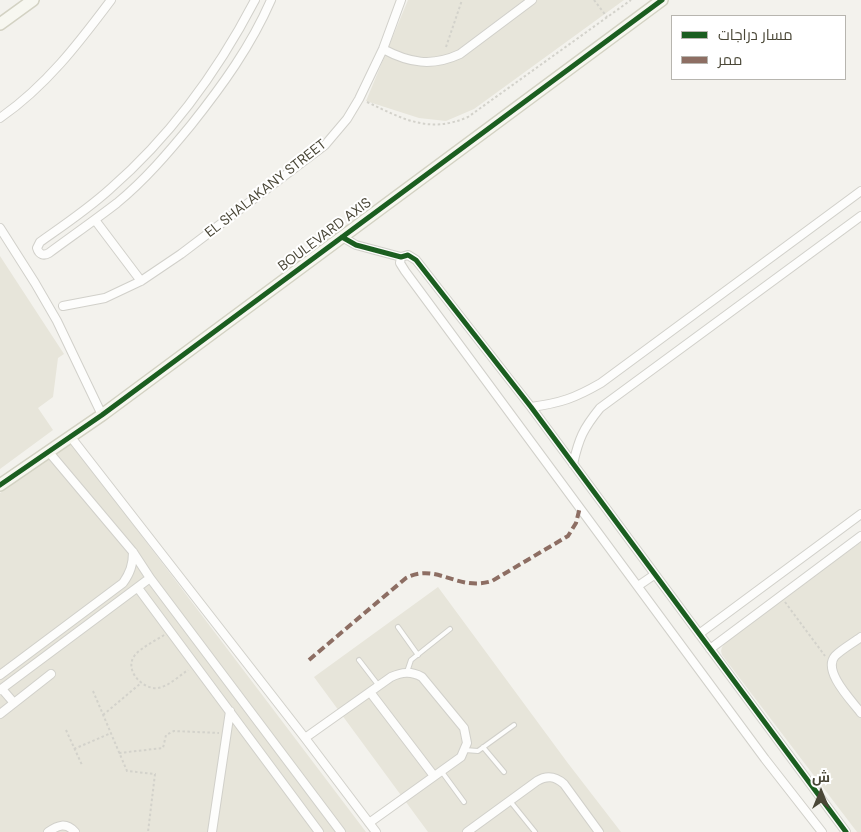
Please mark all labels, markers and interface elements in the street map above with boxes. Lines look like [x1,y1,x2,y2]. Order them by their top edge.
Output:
legend [671,15,846,80]
text: مسار دراجات [718,25,793,45]
text: ممر [718,50,742,70]
street label: EL SHALAKANY STREET [202,136,330,242]
street label: BOULEVARD AXIS [275,195,375,275]
north arrow [796,767,846,817]
text: ش [812,768,830,786]

